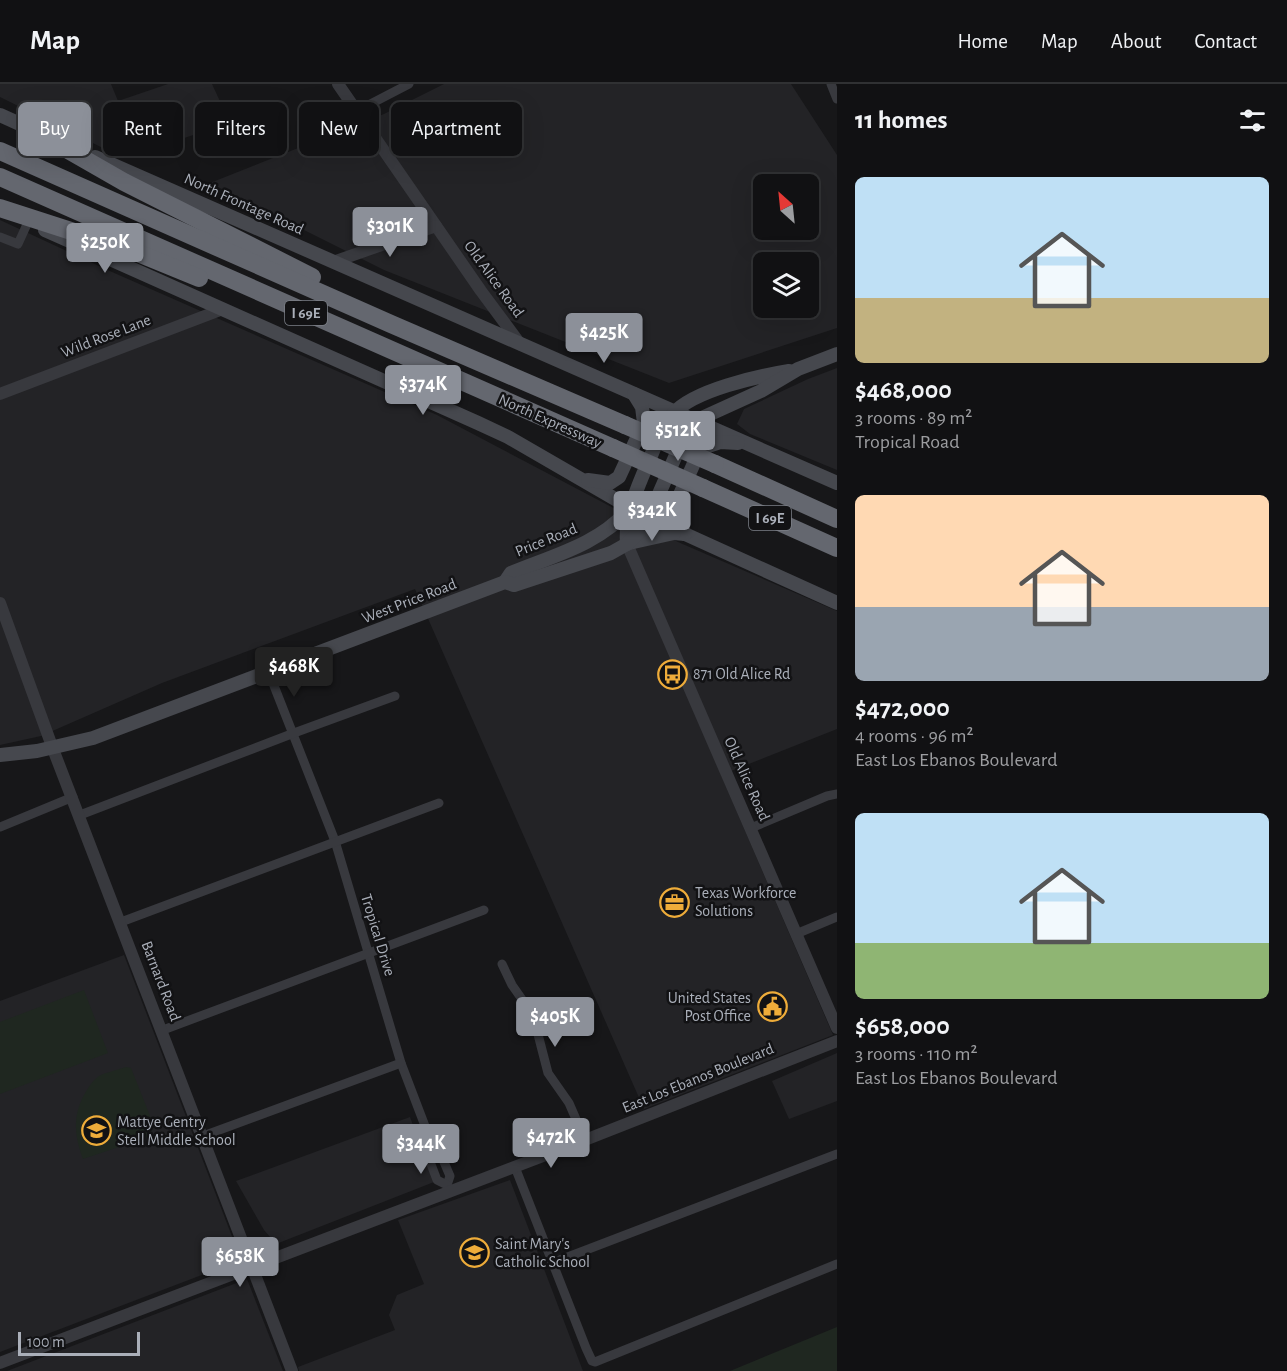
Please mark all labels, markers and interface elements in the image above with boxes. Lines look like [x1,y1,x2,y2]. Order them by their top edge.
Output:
text: Map [30,27,80,55]
text: Home [957,31,1008,52]
text: Map [1041,31,1078,52]
text: About [1111,31,1161,52]
text: Contact [1194,31,1257,52]
chip: Buy [18,102,91,156]
chip: Rent [103,102,183,156]
chip: Filters [195,102,287,156]
chip: New [299,102,379,156]
chip: Apartment [391,102,522,156]
icon: filters [1236,104,1269,137]
text: 11 homes [855,107,947,133]
street label: North Frontage Road [182,170,306,238]
north arrow [753,174,819,240]
map controls [753,174,819,318]
pin: $301K [348,207,432,258]
text: $301K [367,216,413,236]
icon: home [1008,216,1116,324]
pin: $250K [63,223,147,274]
text: $250K [80,232,130,252]
street label: Old Alice Road [461,238,527,320]
button: layers [753,252,819,318]
road number: I 69E [285,301,327,325]
street label: Wild Rose Lane [59,312,153,360]
pin: $425K [562,313,646,364]
text: $425K [580,322,628,342]
pin: $374K [381,365,465,416]
text: $374K [399,374,447,394]
text: $468,000 [855,377,952,403]
street label: North Expressway [496,391,604,452]
text: 3 rooms · 89 m² [855,408,972,428]
pin: $512K [636,411,720,462]
text: $512K [655,420,701,440]
text: Tropical Road [855,432,960,452]
pin: $342K [610,491,694,542]
text: $342K [628,500,676,520]
road number: I 69E [749,506,791,530]
street label: Price Road [513,520,579,560]
icon: home [1008,534,1116,642]
street label: West Price Road [360,576,458,626]
pin: $468K [252,647,336,698]
text: $468K [269,656,319,676]
bus stop icon: 871 Old Alice Rd [656,658,688,690]
place label: 871 Old Alice Rd [693,666,790,682]
text: $472,000 [855,695,950,721]
text: 4 rooms · 96 m² [855,726,973,746]
street label: Old Alice Road [721,735,773,823]
text: East Los Ebanos Boulevard [855,750,1058,770]
icon: home [1008,852,1116,960]
place label: Texas Workforce Solutions [695,885,796,919]
office icon: Texas Workforce Solutions [658,886,690,918]
street label: Tropical Drive [358,892,398,978]
street label: Barnard Road [138,939,184,1023]
place label: United States Post Office [668,990,751,1024]
public building icon: United States Post Office [756,991,788,1023]
pin: $405K [513,997,597,1048]
text: $405K [530,1006,580,1026]
text: $658,000 [855,1013,950,1039]
street label: East Los Ebanos Boulevard [620,1040,776,1116]
text: 3 rooms · 110 m² [855,1044,978,1064]
text: East Los Ebanos Boulevard [855,1068,1058,1088]
place label: Mattye Gentry Stell Middle School [117,1114,236,1148]
school or university icon: Mattye Gentry Stell Middle School [80,1115,112,1147]
pin: $472K [509,1118,593,1169]
pin: $344K [379,1124,463,1175]
text: $472K [527,1127,575,1147]
text: $344K [396,1133,446,1153]
place label: Saint Mary's Catholic School [495,1236,590,1270]
pin: $658K [198,1237,282,1288]
school or university icon: Saint Mary's Catholic School [458,1237,490,1269]
text: $658K [216,1246,264,1266]
scale bar [18,1329,140,1356]
text: 100 m [27,1334,65,1350]

